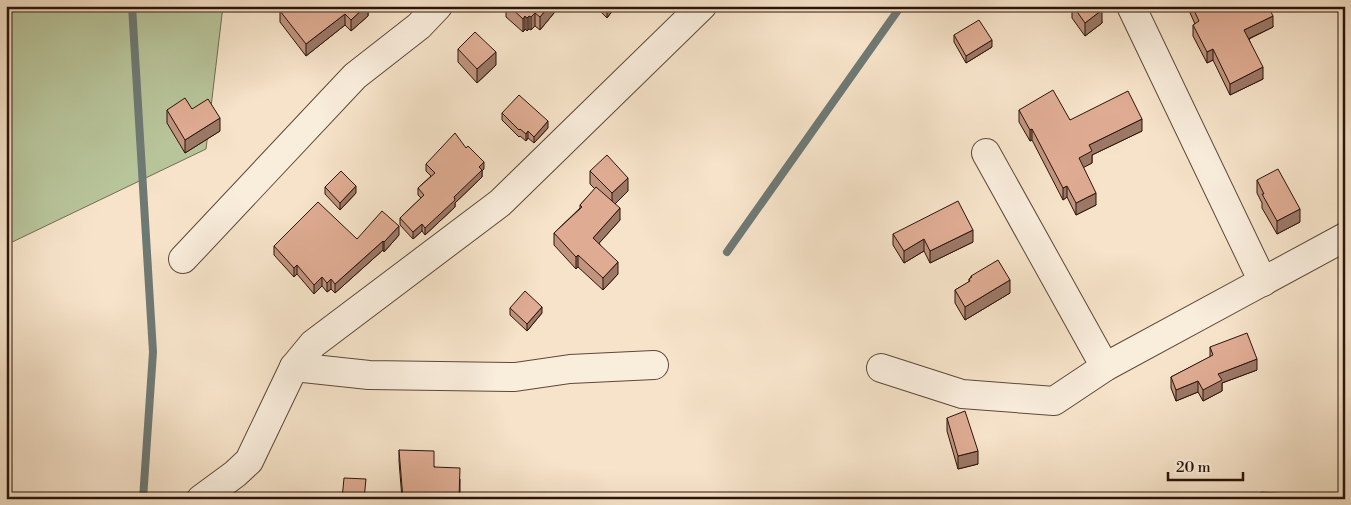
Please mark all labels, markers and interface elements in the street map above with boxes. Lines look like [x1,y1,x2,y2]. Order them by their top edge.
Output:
scale bar [1168,450,1244,482]
text: 20 m [1176,458,1211,477]

